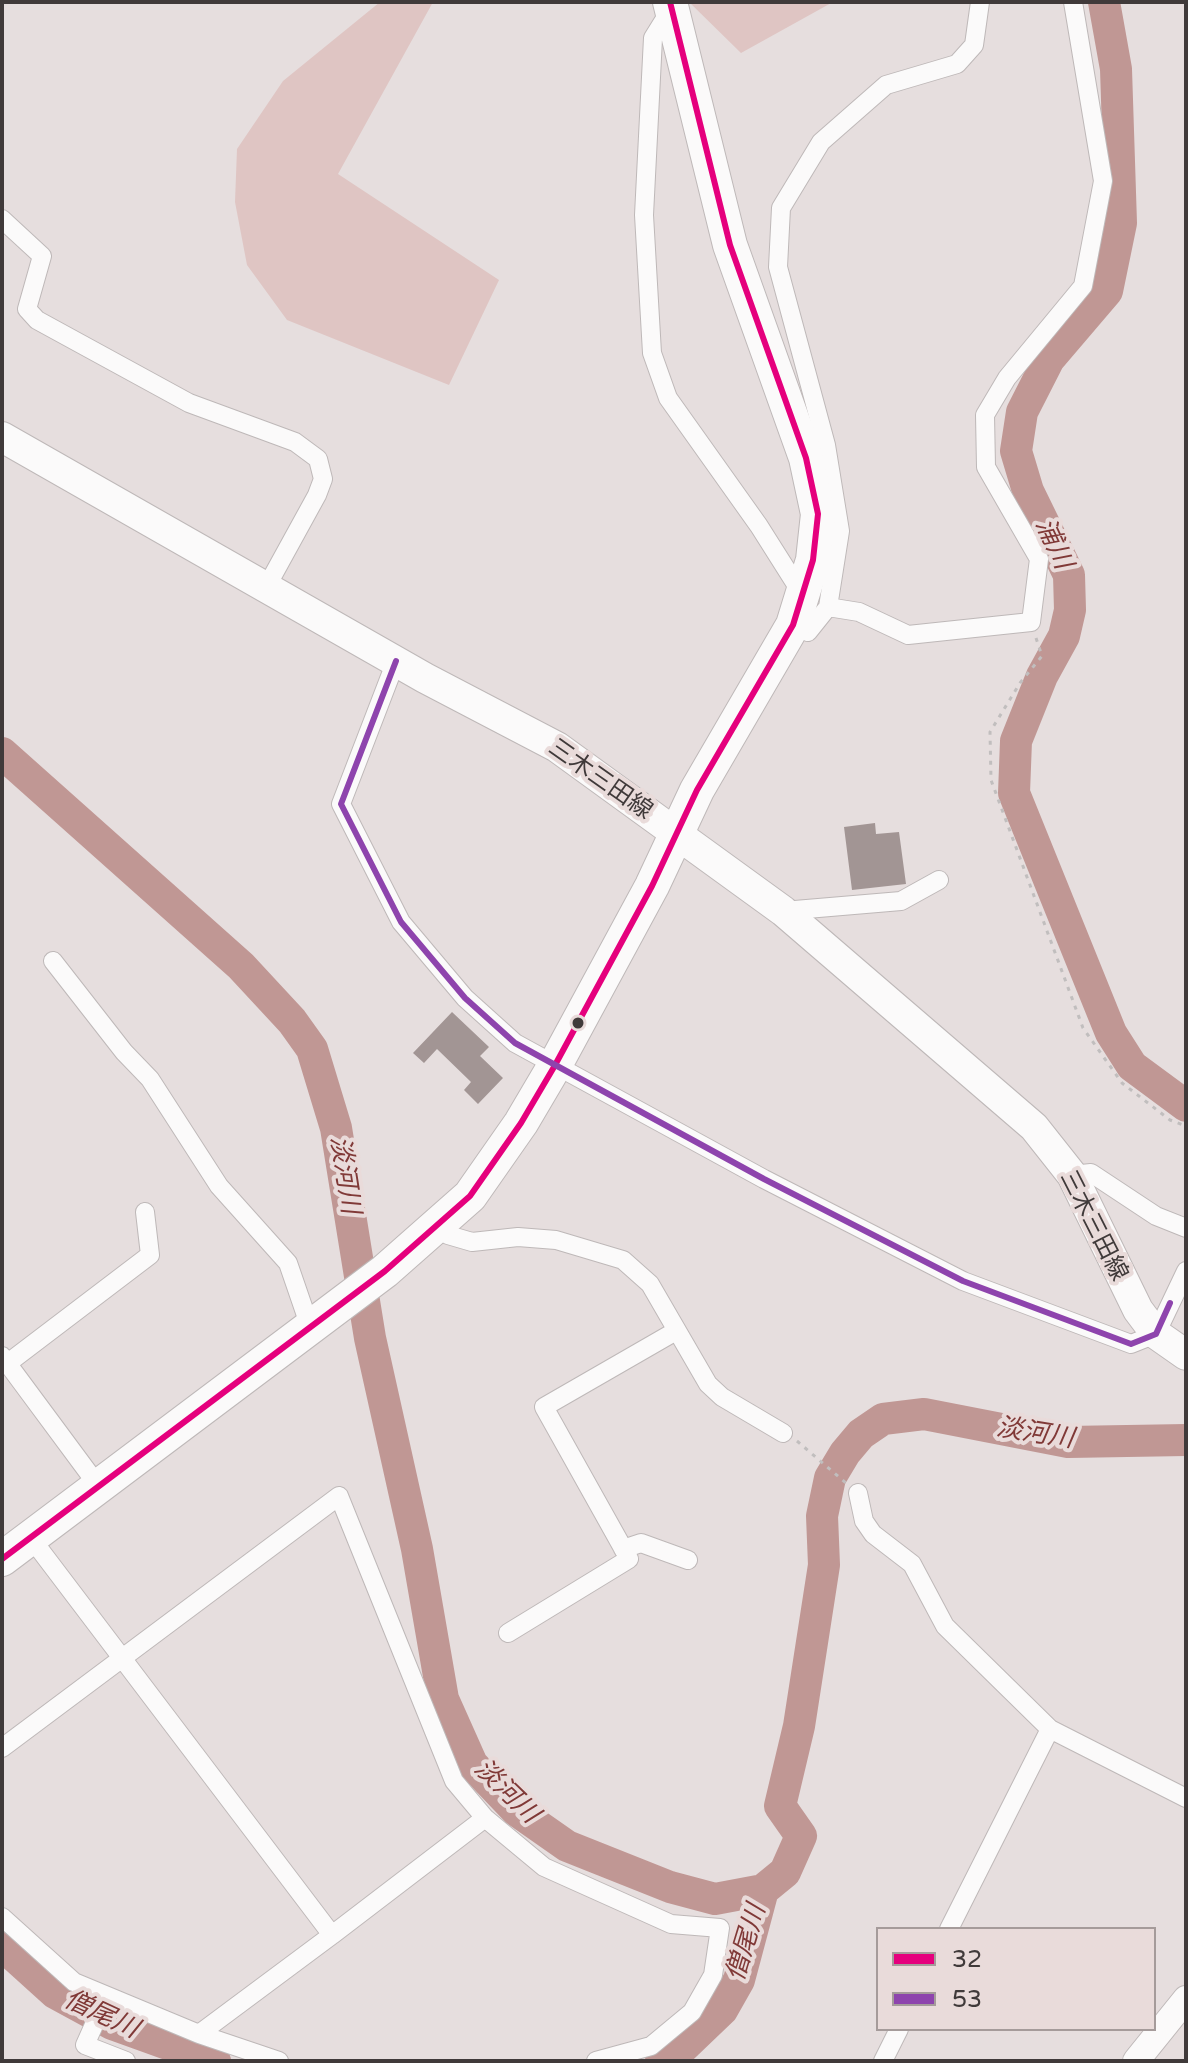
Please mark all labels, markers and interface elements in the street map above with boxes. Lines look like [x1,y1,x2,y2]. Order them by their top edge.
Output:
water label: 浦川 [1028,514,1078,574]
street label: 三木三田線 [543,734,657,826]
unlabelled marker [570,1015,586,1031]
water label: 淡河川 [322,1134,366,1216]
street label: 三木三田線 [1053,1166,1133,1286]
water label: 淡河川 [994,1412,1076,1456]
water label: 淡河川 [467,1754,545,1830]
water label: 僧尾川 [721,1901,773,1985]
legend [876,1927,1156,2031]
text: 32 [952,1945,982,1974]
water label: 僧尾川 [59,1984,143,2046]
text: 53 [952,1985,982,2014]

